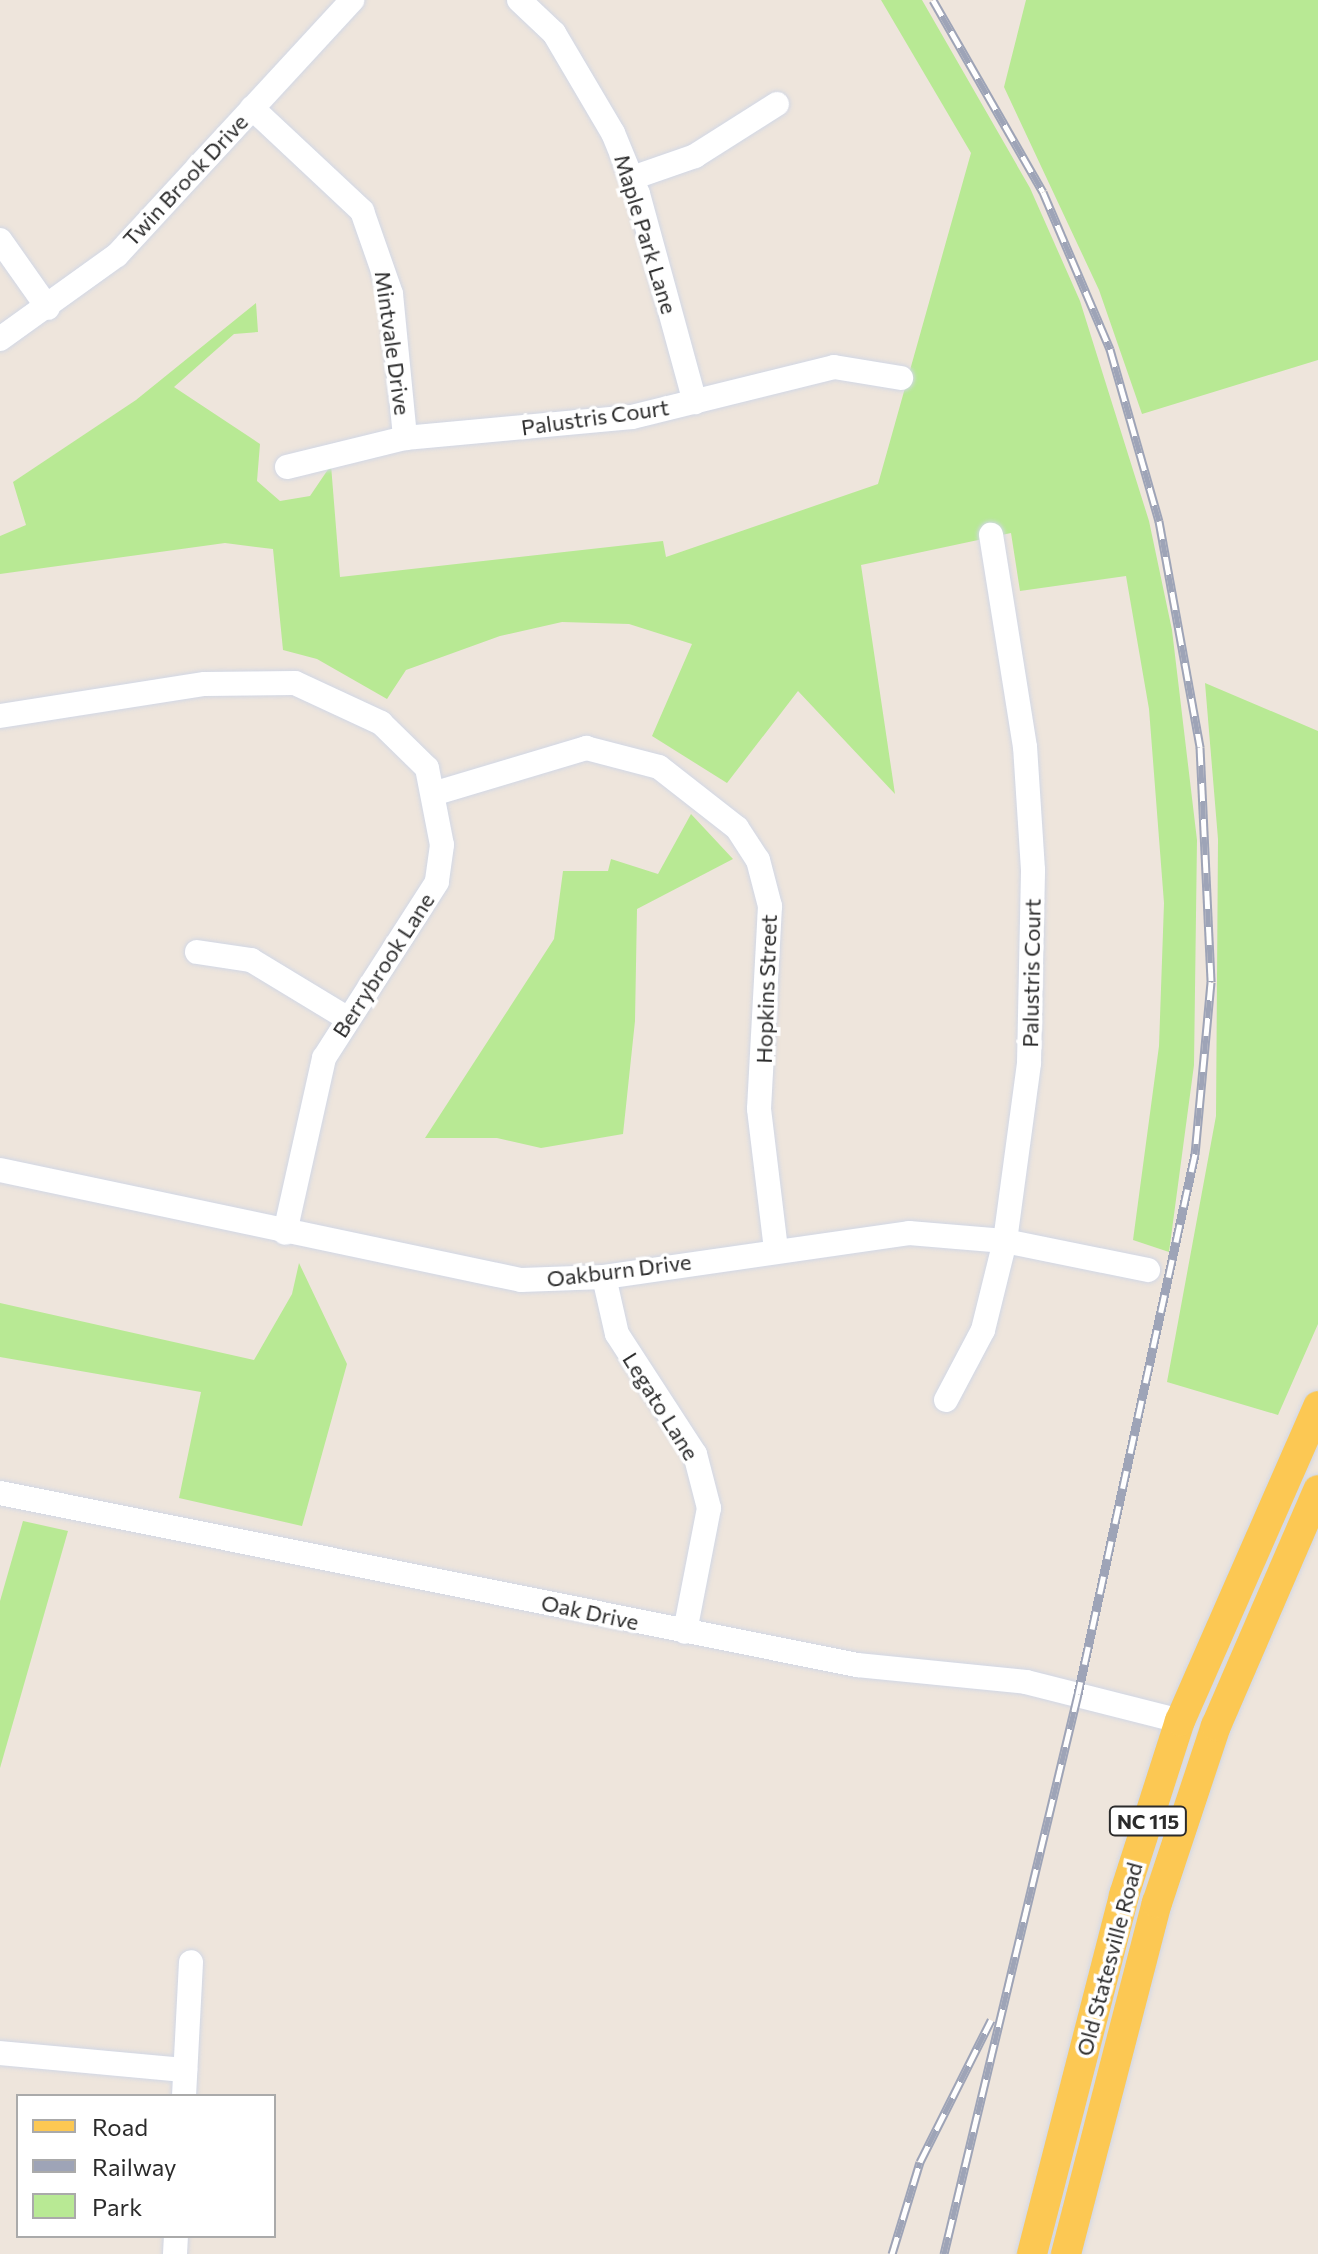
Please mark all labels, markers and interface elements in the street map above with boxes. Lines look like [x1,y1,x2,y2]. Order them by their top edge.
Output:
street label: Twin Brook Drive [117,108,253,252]
street label: Maple Park Lane [609,151,683,317]
street label: Mintvale Drive [370,269,416,417]
street label: Palustris Court [519,394,671,440]
street label: Berrybrook Lane [326,888,440,1042]
street label: Palustris Court [1017,898,1045,1048]
street label: Hopkins Street [750,914,782,1064]
street label: Oakburn Drive [545,1248,693,1292]
street label: Legato Lane [617,1347,705,1465]
street label: Oak Drive [539,1589,641,1635]
road number: NC 115 [1108,1805,1188,1837]
street label: Old Statesville Road [1070,1859,1148,2059]
legend [16,2094,276,2238]
text: Road [92,2112,148,2141]
text: Railway [92,2152,177,2181]
text: Park [92,2192,142,2221]

